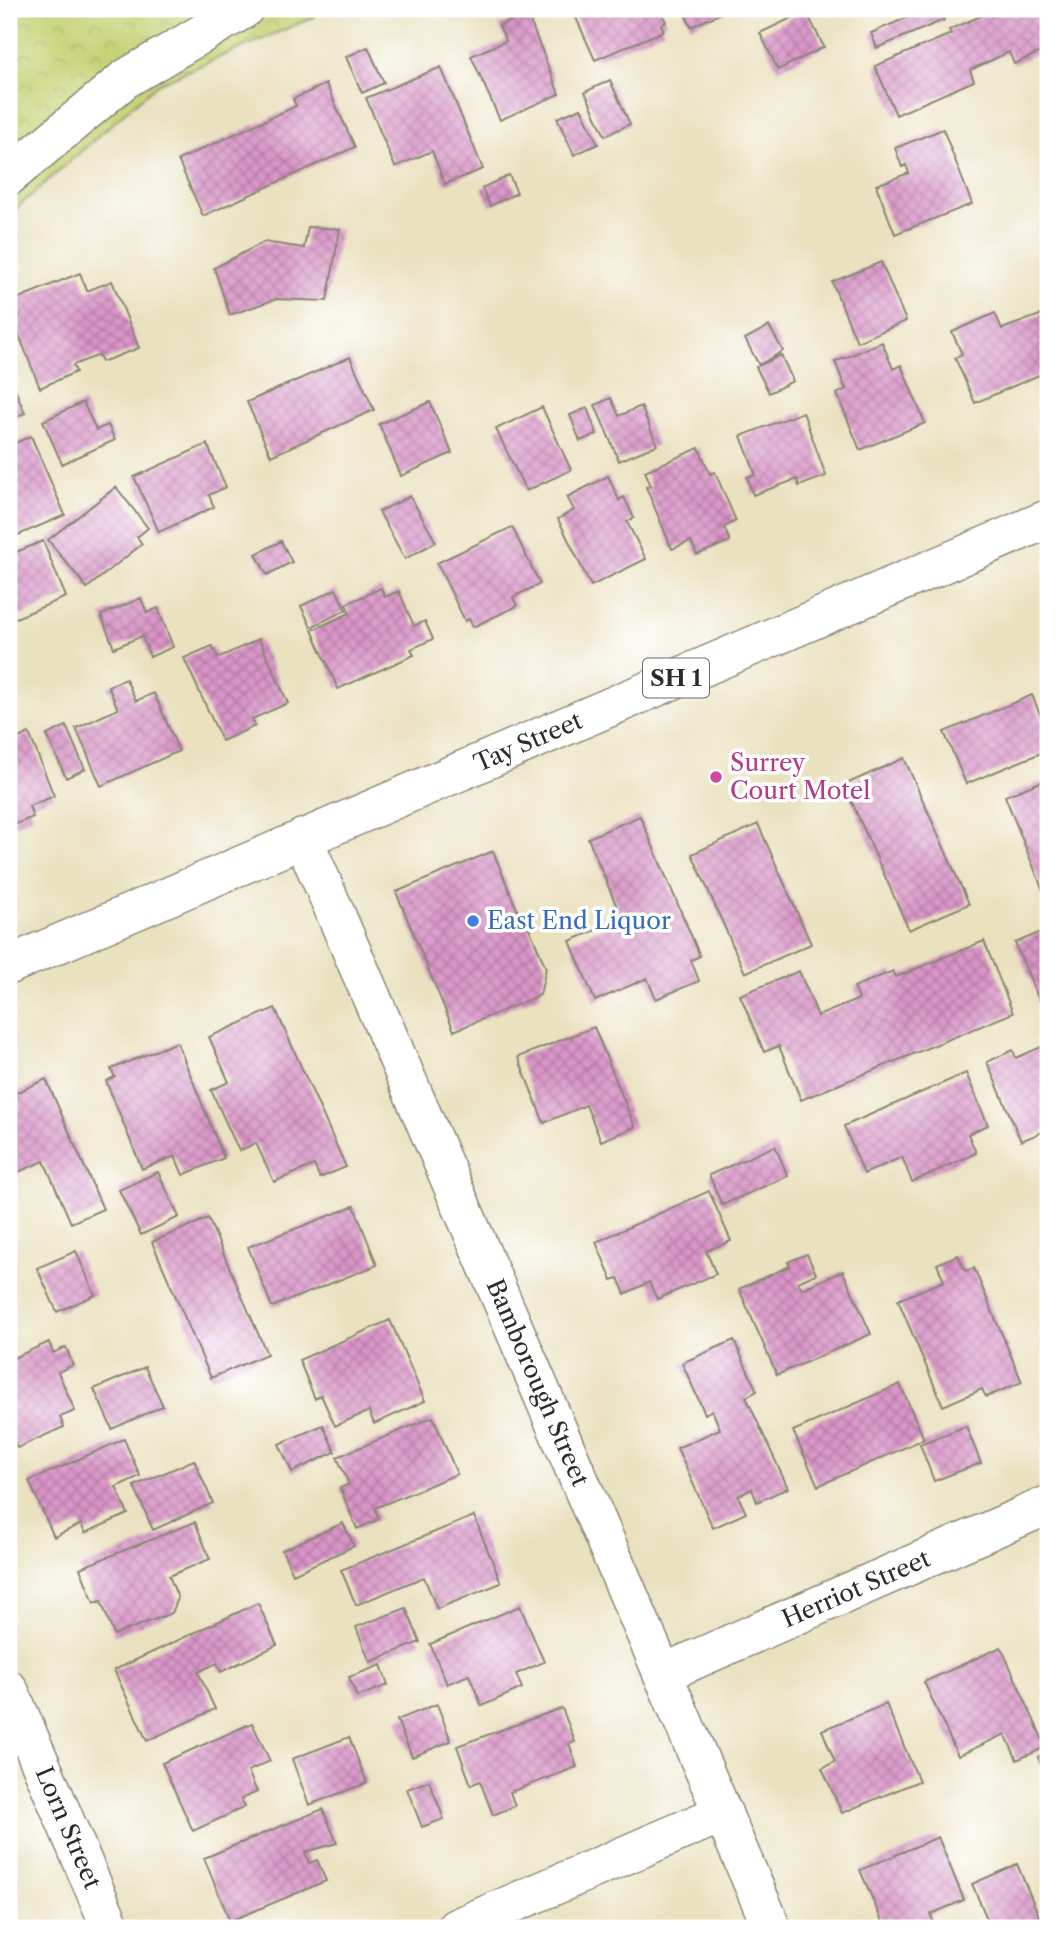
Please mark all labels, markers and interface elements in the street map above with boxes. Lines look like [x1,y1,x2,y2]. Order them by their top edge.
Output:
road number: SH 1 [643,658,709,698]
street label: Tay Street [470,705,587,778]
place label: Surrey Court Motel [730,748,870,805]
marker: Surrey Court Motel [708,769,724,785]
place label: East End Liquor [487,906,671,935]
marker: East End Liquor [465,913,481,929]
street label: Bamborough Street [481,1275,595,1491]
street label: Herriot Street [778,1543,935,1634]
street label: Lorn Street [30,1762,108,1894]

